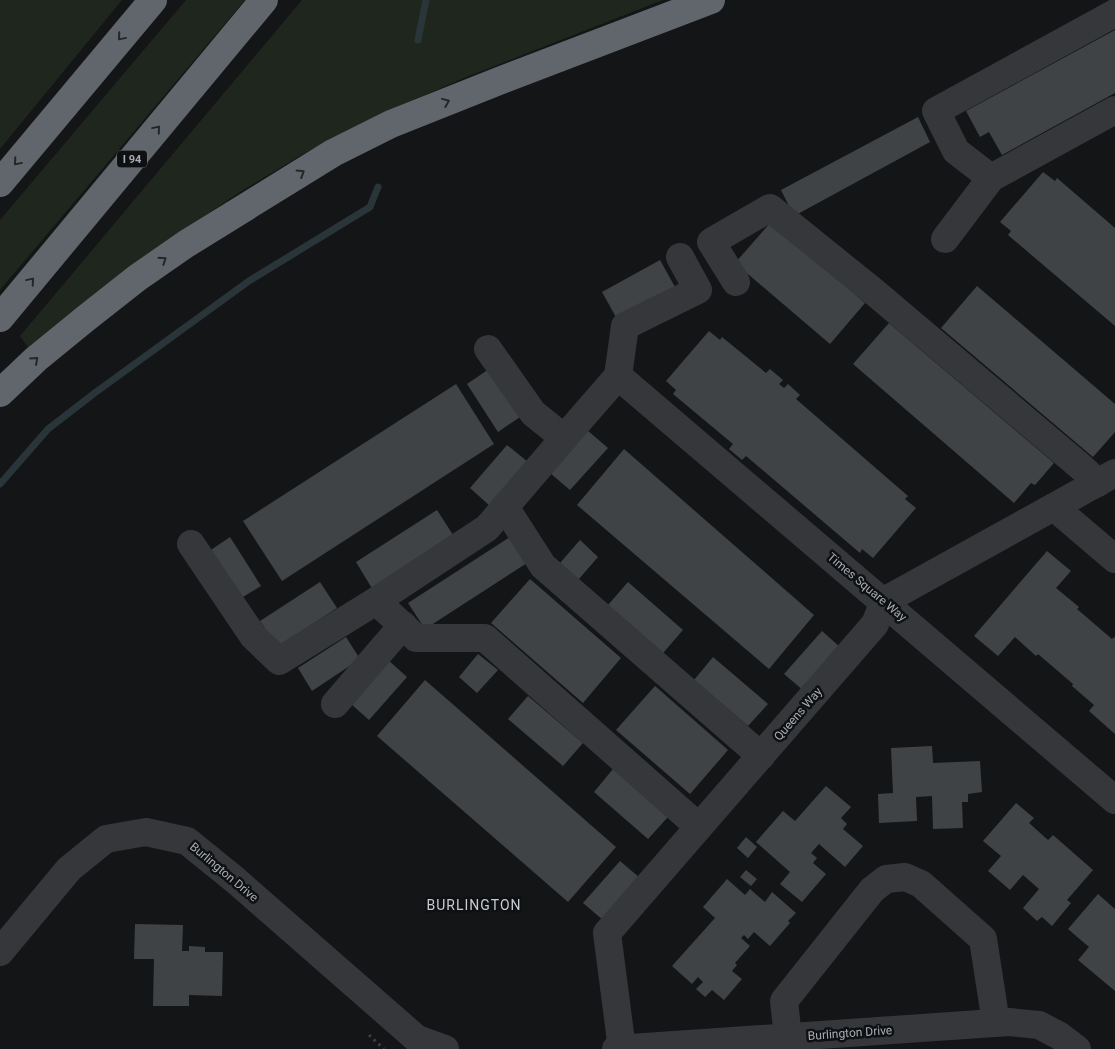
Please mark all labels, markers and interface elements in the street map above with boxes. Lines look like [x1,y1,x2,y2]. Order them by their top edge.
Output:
one-way arrow [118,32,127,41]
one-way arrow [442,98,450,108]
one-way arrow [152,126,160,135]
road number: I 94 [117,150,147,168]
one-way arrow [14,157,23,166]
one-way arrow [295,169,304,179]
one-way arrow [158,257,167,266]
one-way arrow [26,278,34,287]
one-way arrow [30,356,39,365]
street label: Times Square Way [825,550,910,624]
street label: Queens Way [771,684,825,743]
street label: Burlington Drive [187,839,261,905]
district label: BURLINGTON [426,897,522,913]
street label: Burlington Drive [807,1023,893,1043]

